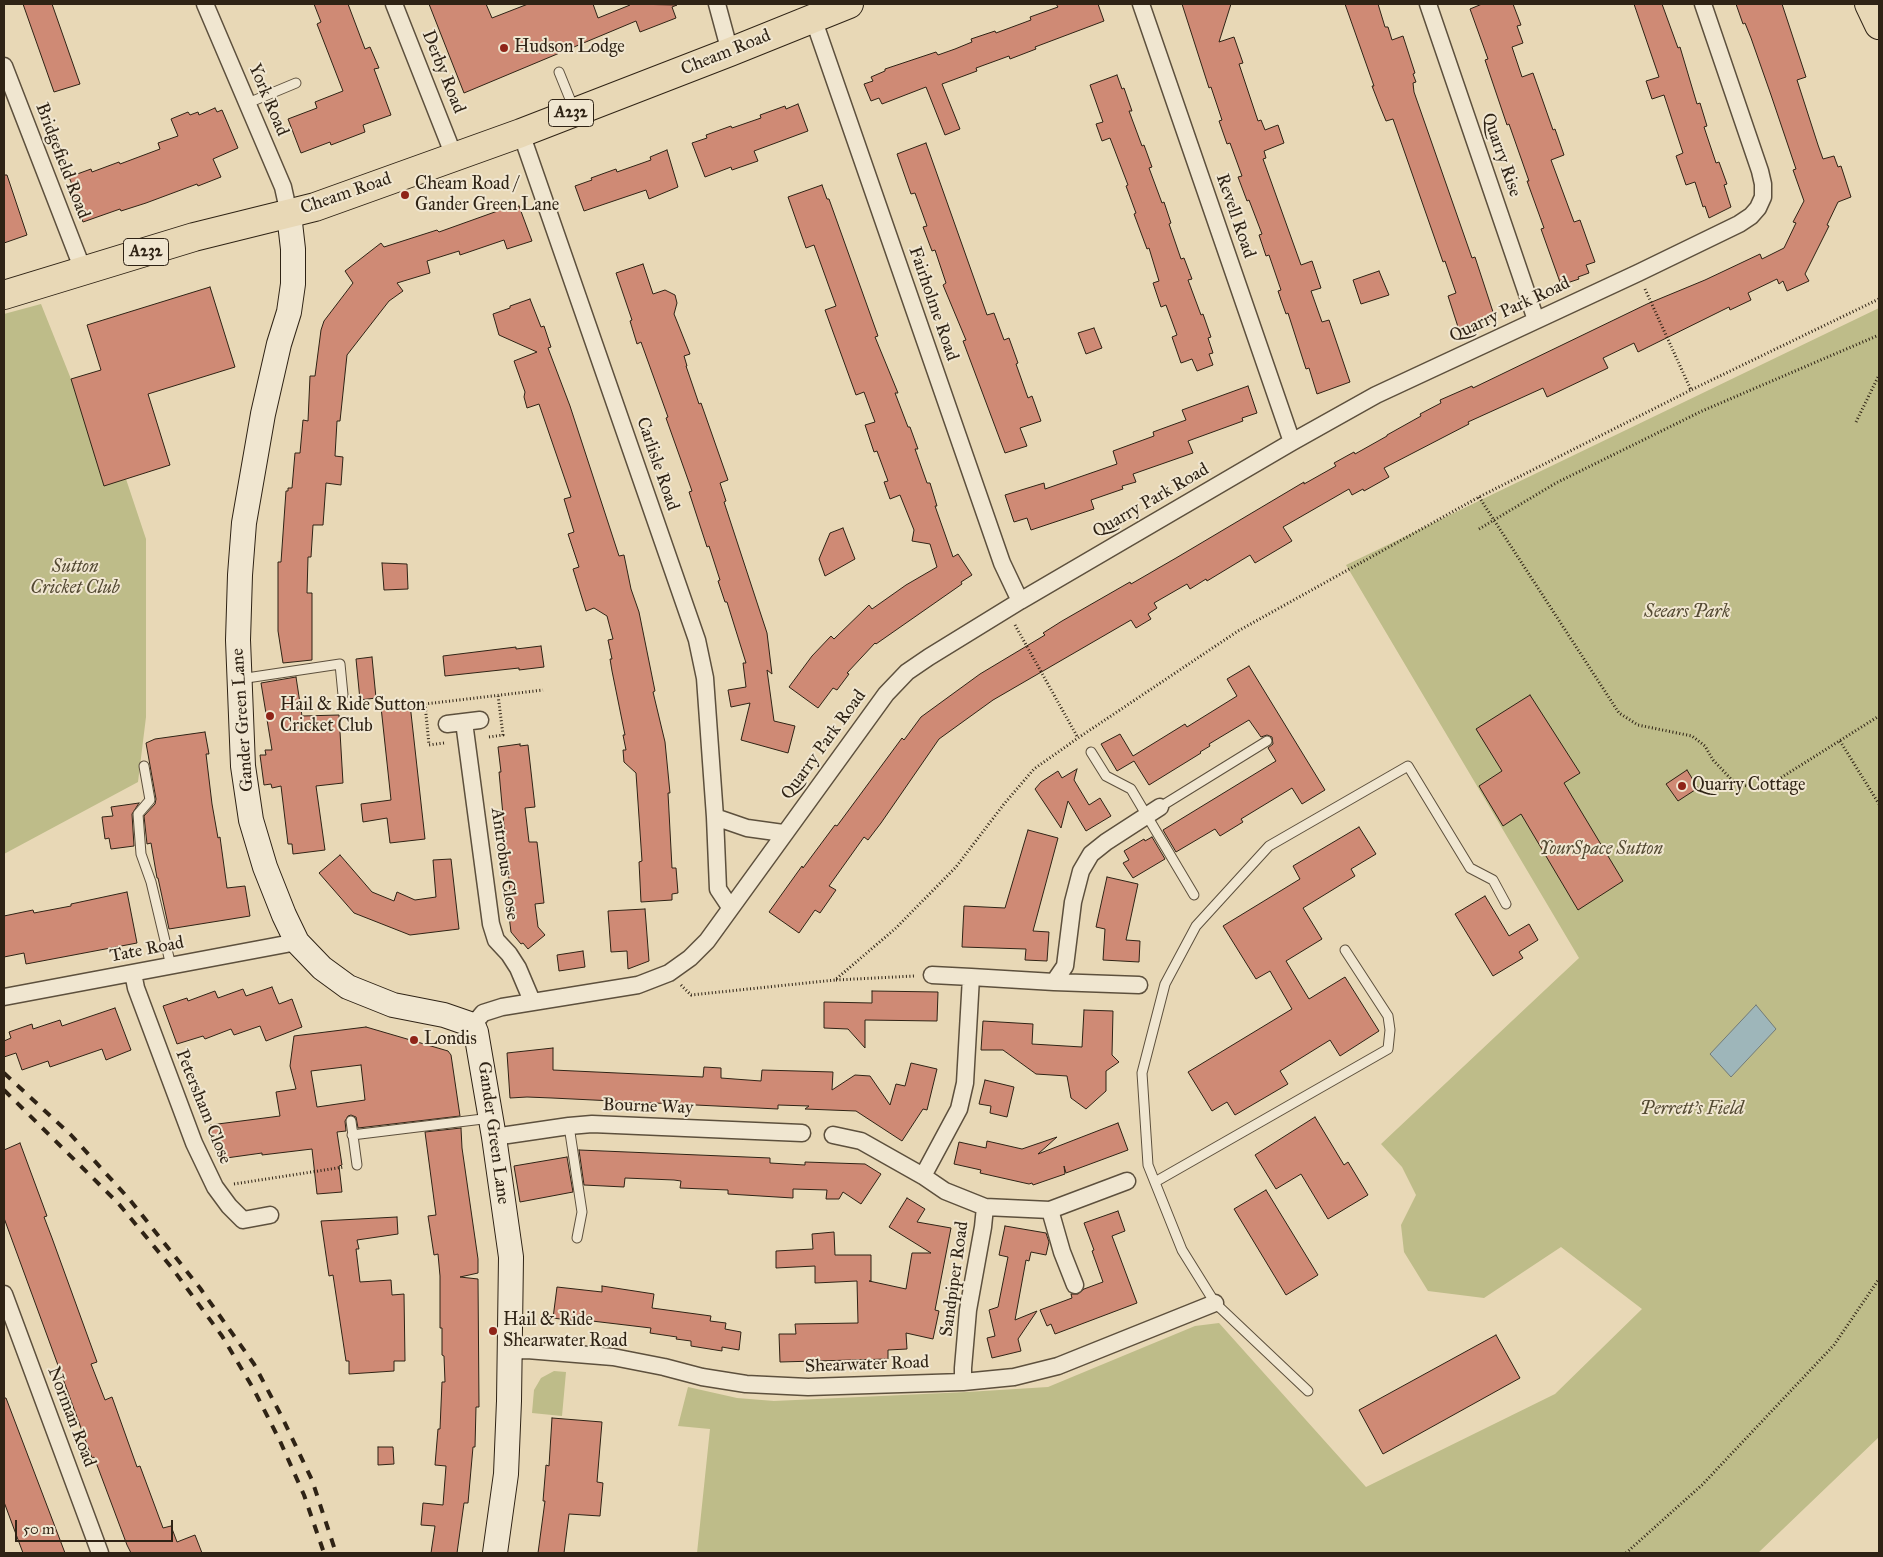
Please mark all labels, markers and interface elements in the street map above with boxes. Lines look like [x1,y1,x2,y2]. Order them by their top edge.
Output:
street label: Cheam Road [678,25,774,81]
street label: Derby Road [417,27,469,117]
place label: Hudson Lodge [514,37,625,59]
marker: Hudson Lodge [498,42,510,54]
street label: York Road [243,61,293,139]
street label: Bridgefield Road [30,100,94,222]
road number: A232 [548,100,594,126]
street label: Quarry Rise [1477,110,1525,200]
street label: Cheam Road [298,168,394,220]
street label: Revell Road [1210,171,1260,261]
place label: Cheam Road / Gander Green Lane [415,174,559,216]
marker: Cheam Road / Gander Green Lane [399,189,411,201]
road number: A232 [124,238,168,266]
street label: Fairholme Road [903,244,963,364]
street label: Quarry Park Road [1446,273,1574,347]
street label: Carlisle Road [631,414,683,514]
street label: Quarry Park Road [1089,459,1213,543]
park label: Sutton Cricket Club [30,557,120,600]
park label: Seears Park [1644,602,1730,624]
street label: Gander Green Lane [227,647,259,793]
street label: Quarry Park Road [777,686,871,804]
place label: Hail & Ride Sutton Cricket Club [280,695,426,738]
marker: Hail & Ride Sutton Cricket Club [264,710,276,722]
place label: Quarry Cottage [1692,775,1805,797]
marker: Quarry Cottage [1676,780,1688,792]
street label: Antrobus Close [485,807,523,921]
park label: YourSpace Sutton [1539,839,1663,861]
street label: Tate Road [108,932,186,968]
place label: Londis [424,1029,477,1051]
marker: Londis [408,1034,420,1046]
street label: Petersham Close [170,1047,236,1167]
street label: Gander Green Lane [472,1060,514,1206]
street label: Bourne Way [602,1095,694,1119]
park label: Perrett's Field [1640,1099,1744,1121]
street label: Sandpiper Road [936,1220,974,1338]
place label: Hail & Ride Shearwater Road [503,1310,627,1352]
marker: Hail & Ride Shearwater Road [487,1325,499,1337]
street label: Shearwater Road [804,1352,930,1378]
street label: Norman Road [42,1364,100,1470]
scale bar [18,1510,175,1542]
text: 50 m [23,1520,55,1538]

